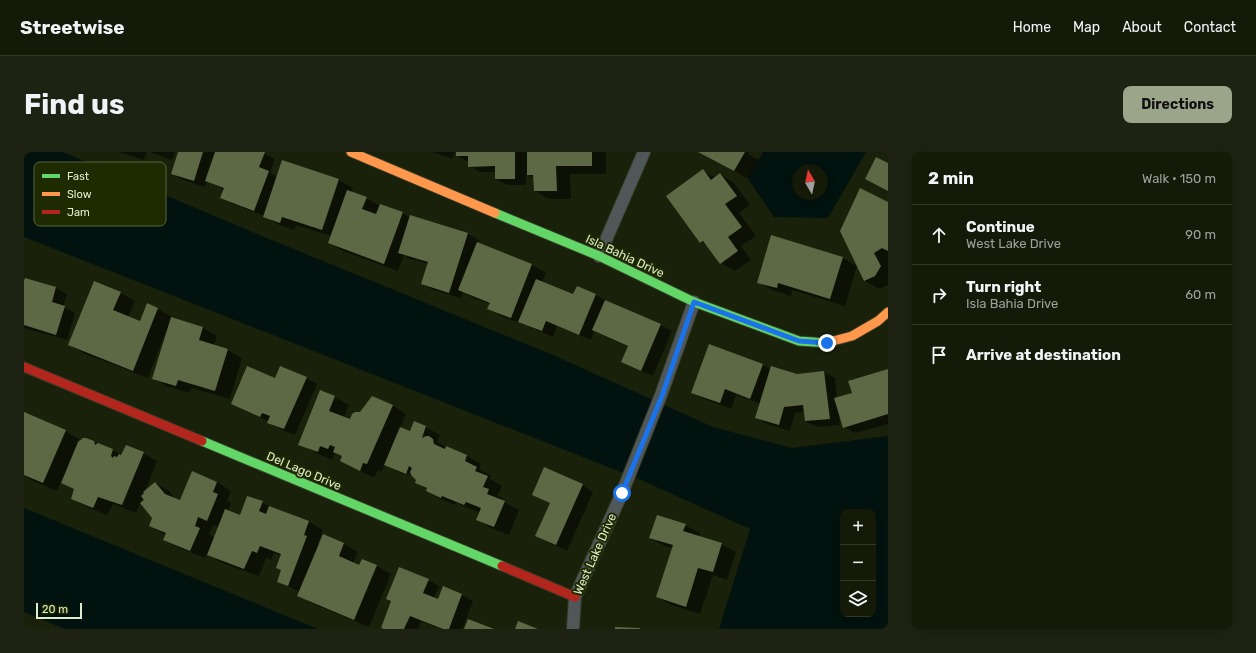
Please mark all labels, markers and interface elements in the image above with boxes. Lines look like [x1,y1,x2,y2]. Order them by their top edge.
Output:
text: Streetwise [20,16,125,39]
text: Home [1013,19,1051,36]
text: Map [1073,19,1100,36]
text: About [1122,19,1162,36]
text: Contact [1184,19,1236,36]
button: Directions [1123,86,1232,123]
text: Find us [24,88,124,121]
legend [34,162,166,226]
north arrow [792,164,828,200]
text: 2 min [928,168,974,188]
text: Fast [67,170,90,183]
text: Walk · 150 m [1142,171,1216,186]
text: Slow [67,188,92,201]
text: Jam [67,206,90,219]
text: Continue [966,218,1035,236]
icon: ahead [928,224,950,246]
text: 90 m [1185,227,1216,242]
street label: Isla Bahia Drive [583,232,667,280]
text: West Lake Drive [966,236,1061,251]
text: Turn right [966,278,1041,296]
icon: right [928,284,950,306]
text: 60 m [1185,287,1216,302]
text: Isla Bahia Drive [966,296,1058,311]
route end [818,334,836,352]
icon: arrive [928,344,950,366]
text: Arrive at destination [966,346,1121,364]
street label: Del Lago Drive [264,449,344,493]
route start [613,484,631,502]
map controls [840,509,876,617]
button: + [840,509,876,545]
street label: West Lake Drive [571,511,619,597]
button: − [840,545,876,581]
button: layers [840,581,876,617]
scale bar [36,601,82,620]
text: 20 m [42,603,68,616]

